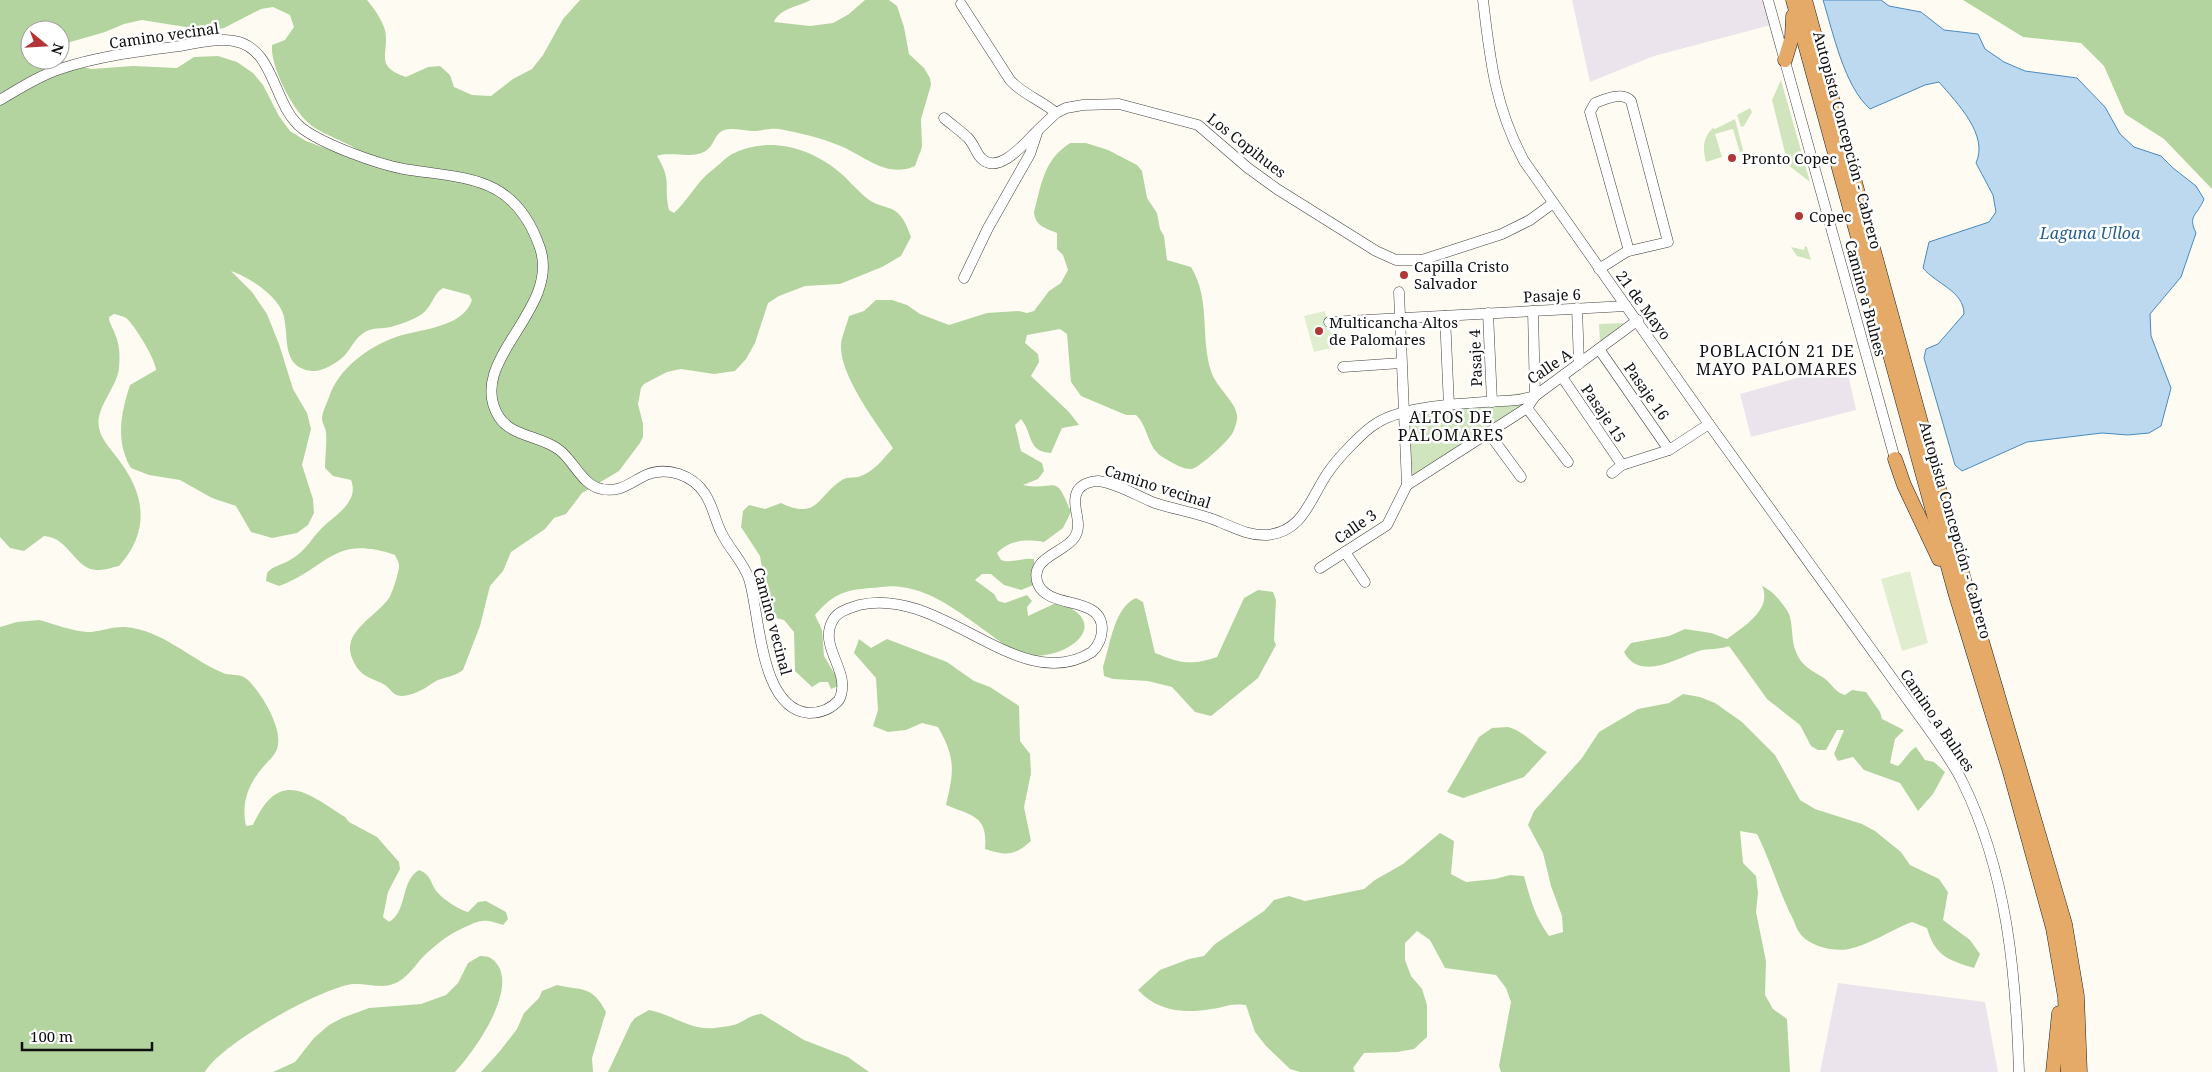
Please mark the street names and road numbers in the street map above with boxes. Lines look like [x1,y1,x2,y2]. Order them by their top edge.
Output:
street label: Camino vecinal [108,17,220,53]
street label: Autopista Concepción - Cabrero [1809,29,1887,251]
street label: Los Copihues [1204,108,1291,182]
street label: Camino a Bulnes [1841,238,1891,359]
street label: 21 de Mayo [1612,266,1676,344]
street label: Pasaje 6 [1523,284,1581,306]
street label: Pasaje 4 [1464,328,1486,387]
street label: Calle A [1523,344,1575,388]
street label: Pasaje 16 [1620,358,1674,424]
street label: Pasaje 15 [1577,380,1631,446]
street label: Autopista Concepción - Cabrero [1915,419,1997,641]
street label: Camino vecinal [1102,459,1214,513]
street label: Calle 3 [1330,504,1380,548]
street label: Camino vecinal [749,565,797,677]
street label: Camino a Bulnes [1896,665,1980,775]

